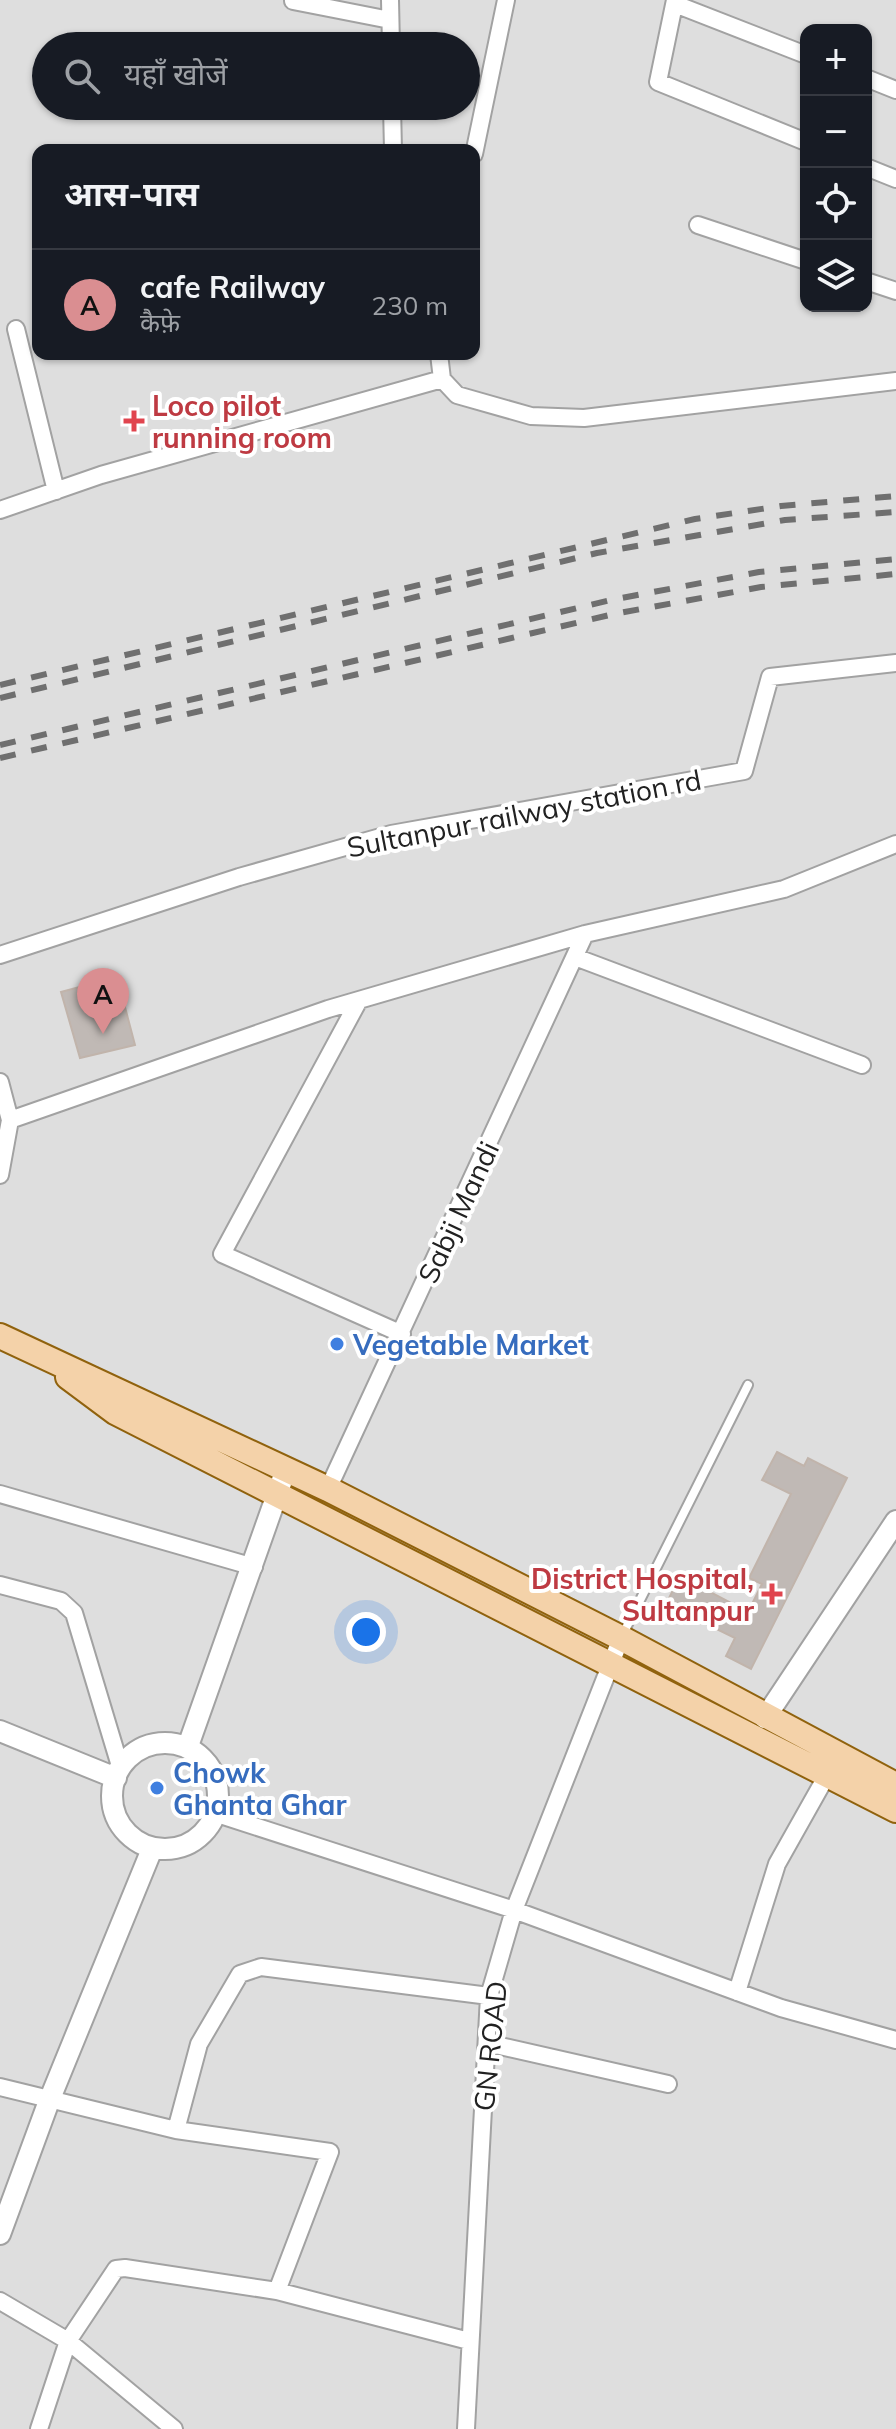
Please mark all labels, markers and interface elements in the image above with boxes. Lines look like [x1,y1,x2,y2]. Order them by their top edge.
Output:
map controls [800,24,872,312]
button: + [800,24,872,96]
search box [32,32,480,120]
icon: search [60,54,104,98]
text: यहाँ खोजें [124,55,228,93]
button: − [800,96,872,168]
button: locate [800,168,872,240]
text: आस-पास [64,172,199,215]
button: layers [800,240,872,312]
text: cafe Railway [140,268,325,306]
text: A [80,289,100,322]
text: 230 m [372,289,448,322]
text: कैफ़े [140,306,180,339]
place label: Loco pilot running room [152,388,332,455]
marker: Loco pilot running room [123,410,145,432]
street label: Sultanpur railway station rd [344,761,704,865]
pin: A [77,968,129,1034]
street label: Sabji Mandi [410,1136,506,1288]
place label: Vegetable Market [352,1327,589,1362]
marker: Vegetable Market [328,1335,346,1353]
place label: District Hospital, Sultanpur [531,1561,754,1628]
marker: District Hospital, Sultanpur [761,1583,783,1605]
your location [346,1612,386,1652]
place label: Chowk Ghanta Ghar [173,1755,346,1822]
marker: Chowk Ghanta Ghar [148,1779,166,1797]
street label: GN ROAD [466,1979,514,2113]

